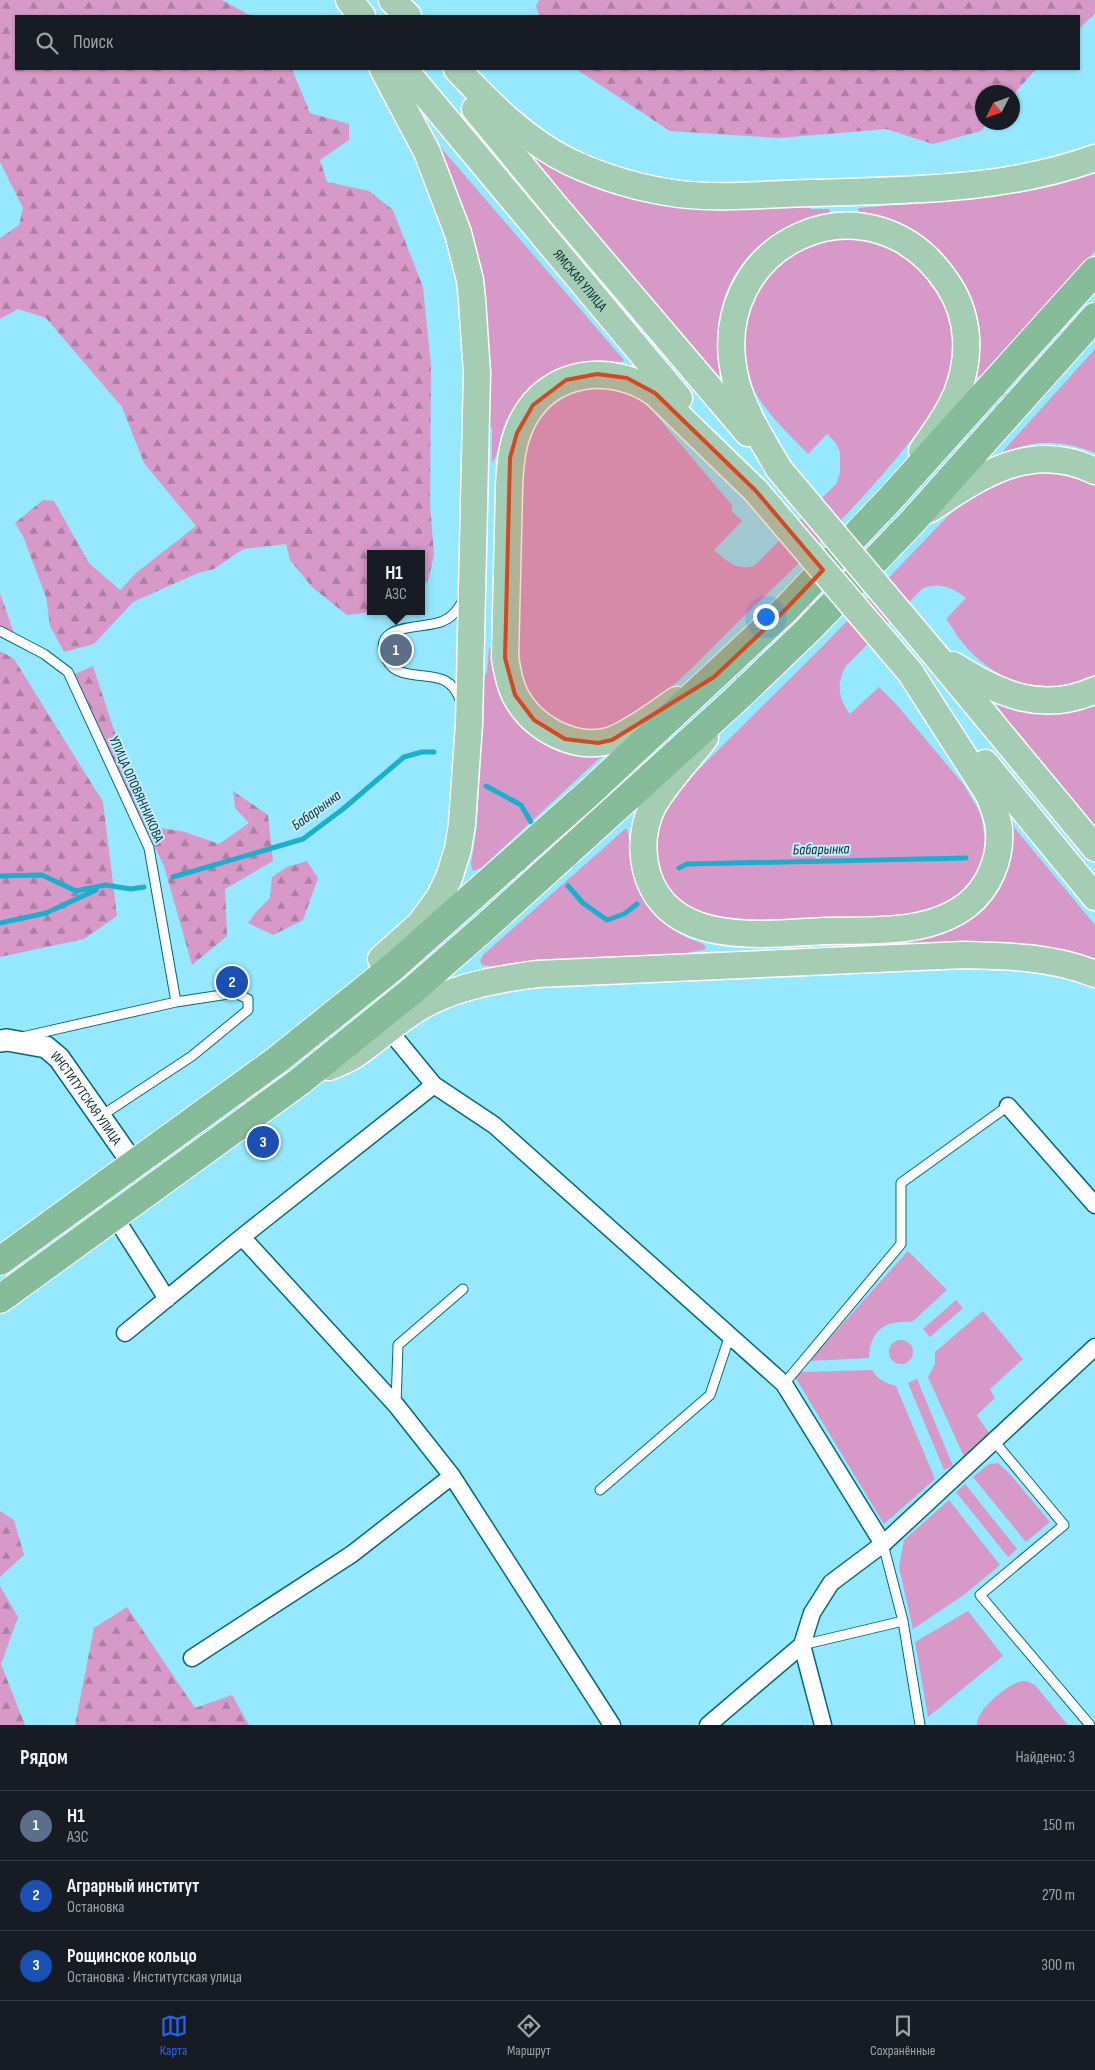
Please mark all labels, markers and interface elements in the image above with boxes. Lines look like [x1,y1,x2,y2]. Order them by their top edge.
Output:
search box [15,15,1080,70]
icon: search [33,29,61,57]
text: Поиск [73,31,113,54]
north arrow [975,85,1020,130]
street label: ЯМСКАЯ УЛИЦА [549,246,611,315]
popup [367,550,425,615]
text: Н1 [385,562,403,585]
text: АЗС [385,585,407,604]
your location [753,604,779,630]
pin: 1 [380,631,412,669]
street label: УЛИЦА ОЛОВЯННИКОВА [106,734,168,846]
water label: Бабарынка [288,786,345,835]
water label: Бабарынка [792,840,850,859]
pin: 2 [216,963,248,1001]
street label: ИНСТИТУТСКАЯ УЛИЦА [48,1047,126,1149]
pin: 3 [247,1123,279,1161]
text: Рядом [20,1745,68,1770]
text: Найдено: 3 [1015,1748,1075,1767]
text: Н1 [67,1805,85,1828]
text: 1 [33,1816,39,1835]
text: 150 m [1043,1816,1075,1835]
text: АЗС [67,1828,89,1847]
text: Аграрный институт [67,1875,199,1898]
text: 2 [32,1886,40,1905]
text: 270 m [1042,1886,1075,1905]
text: Остановка [67,1898,124,1917]
text: Рощинское кольцо [67,1945,197,1968]
text: 3 [32,1956,40,1975]
text: 300 m [1041,1956,1075,1975]
text: Остановка · Институтская улица [67,1968,242,1987]
tab: Карта [160,2012,188,2059]
tab: Маршрут [507,2012,551,2059]
tab: Сохранённые [870,2012,935,2059]

